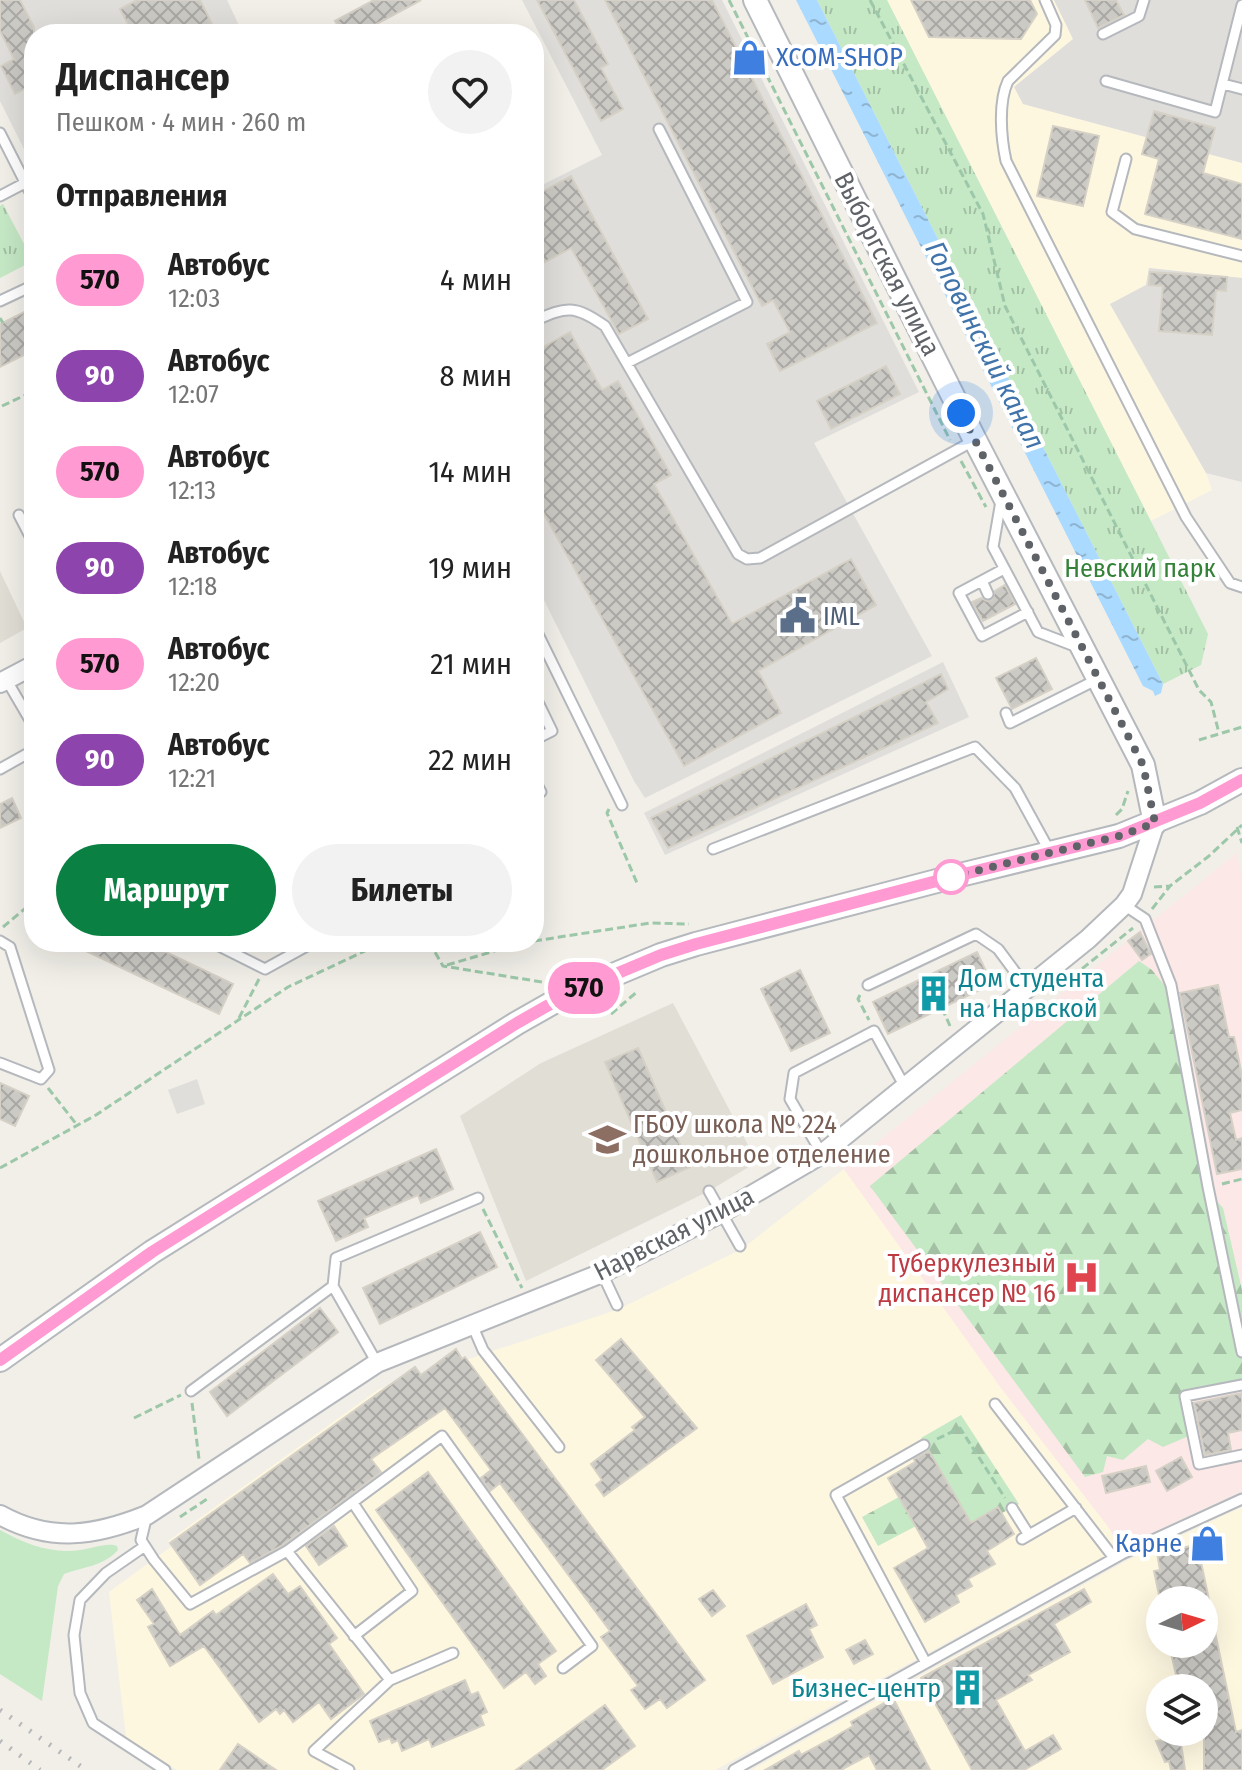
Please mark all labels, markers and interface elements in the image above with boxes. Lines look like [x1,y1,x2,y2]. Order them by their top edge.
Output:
shop icon: XCOM-SHOP [731,38,769,76]
place label: XCOM-SHOP [776,42,903,73]
button: heart [428,50,512,134]
text: Диспансер [56,54,230,100]
text: Пешком · 4 мин · 260 m [56,107,306,138]
street label: Выборгская улица [827,167,947,361]
text: Отправления [56,178,227,214]
water label: Головинский канал [918,236,1052,454]
text: Автобус [168,247,270,283]
text: 4 мин [440,262,512,298]
text: 570 [80,263,120,296]
text: 12:03 [168,283,220,314]
text: Автобус [168,343,270,379]
text: 8 мин [440,358,512,394]
text: 90 [85,359,115,392]
text: 12:07 [168,379,219,410]
your location [941,393,981,433]
text: Автобус [168,439,270,475]
text: 14 мин [428,454,512,490]
text: 570 [80,455,120,488]
text: 12:13 [168,475,216,506]
text: Автобус [168,535,270,571]
text: 19 мин [428,550,512,586]
text: 90 [85,551,115,584]
park label: Невский парк [1064,553,1216,584]
text: 12:18 [168,571,217,602]
public building icon: IML [778,597,816,635]
place label: IML [823,601,860,632]
text: Автобус [168,631,270,667]
text: 21 мин [430,646,512,682]
text: 570 [80,647,120,680]
text: 12:20 [168,667,220,698]
text: Автобус [168,727,270,763]
text: 22 мин [428,742,512,778]
text: 90 [85,743,115,776]
text: 12:21 [168,763,216,794]
button: Маршрут [56,844,276,936]
button: Билеты [292,844,512,936]
unlabelled marker [934,860,968,894]
line badge: 570 [538,962,630,1014]
place label: Дом студента на Нарвской [958,963,1104,1024]
text: 570 [564,971,604,1004]
building icon: Дом студента на Нарвской [914,974,952,1012]
place label: ГБОУ школа № 224 дошкольное отделение [633,1109,891,1170]
school or university icon: ГБОУ школа № 224 дошкольное отделение [588,1120,626,1158]
street label: Нарвская улица [589,1180,759,1288]
place label: Туберкулезный диспансер № 16 [879,1248,1056,1309]
hospital icon: Туберкулезный диспансер № 16 [1063,1259,1101,1297]
shop icon: Карне [1189,1524,1227,1562]
place label: Карне [1115,1528,1182,1559]
north arrow [1146,1586,1218,1658]
map controls [1146,1586,1218,1746]
building icon: Бизнес-центр [948,1669,986,1707]
place label: Бизнес-центр [791,1673,941,1704]
button: layers [1146,1674,1218,1746]

